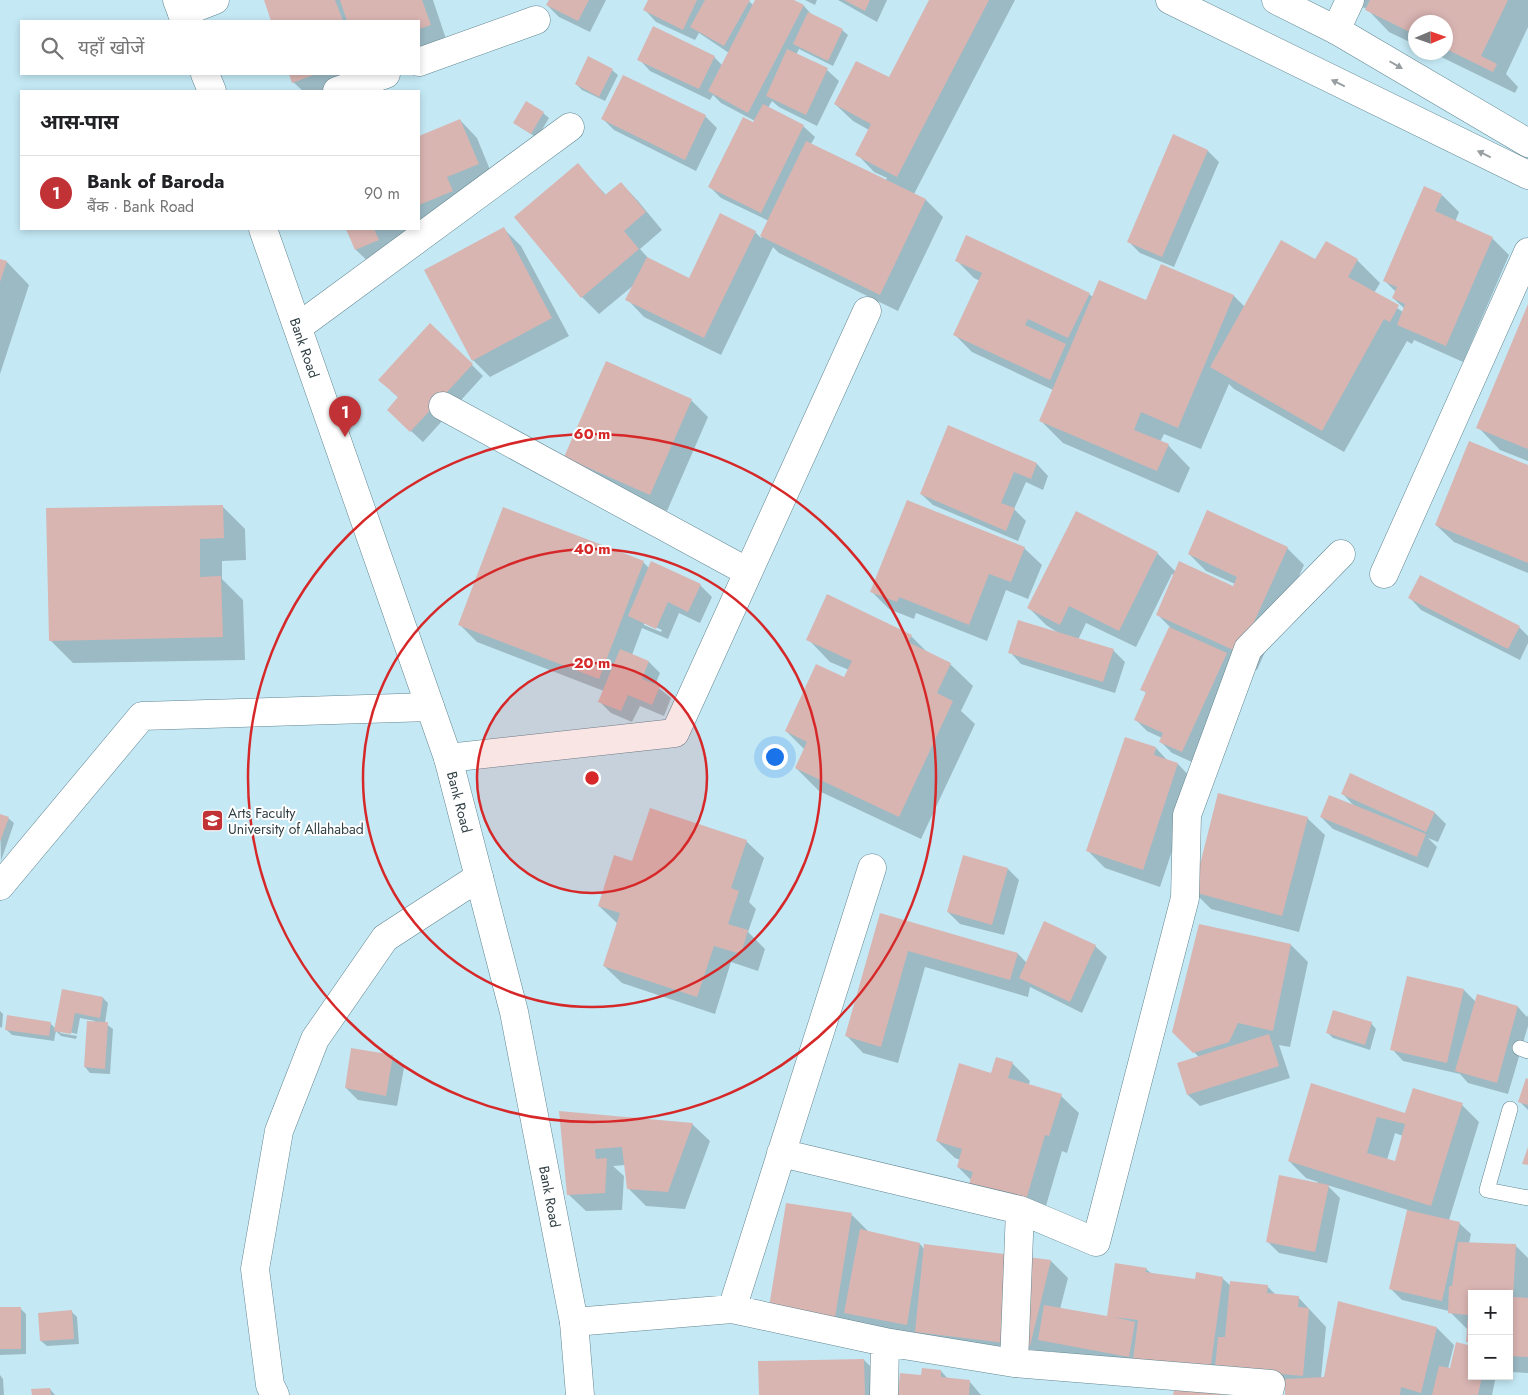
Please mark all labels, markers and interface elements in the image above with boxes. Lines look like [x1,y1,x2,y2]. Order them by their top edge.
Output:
north arrow [1408,15,1453,60]
search box [20,20,420,75]
icon: search [38,34,66,62]
text: यहाँ खोजें [78,34,144,61]
one-way arrow [1389,61,1402,70]
one-way arrow [1330,79,1345,87]
text: आस-पास [40,107,119,137]
one-way arrow [1477,149,1491,157]
text: Bank of Baroda [87,168,224,195]
text: 1 [52,182,60,205]
text: 90 m [364,182,400,205]
text: बैंक · Bank Road [87,195,194,218]
street label: Bank Road [285,315,324,381]
pin: 1 [329,396,361,437]
text: 60 m [574,423,610,445]
text: 40 m [573,538,611,560]
text: 20 m [574,652,610,674]
your location [762,744,788,770]
street label: Bank Road [442,769,477,835]
centre of rings [583,769,601,787]
place label: Arts Faculty University of Allahabad [228,803,364,839]
school or university icon: Arts Faculty University of Allahabad [200,809,224,833]
street label: Bank Road [534,1164,566,1229]
map controls [1468,1290,1513,1380]
button: + [1468,1290,1513,1335]
button: − [1468,1335,1513,1380]

